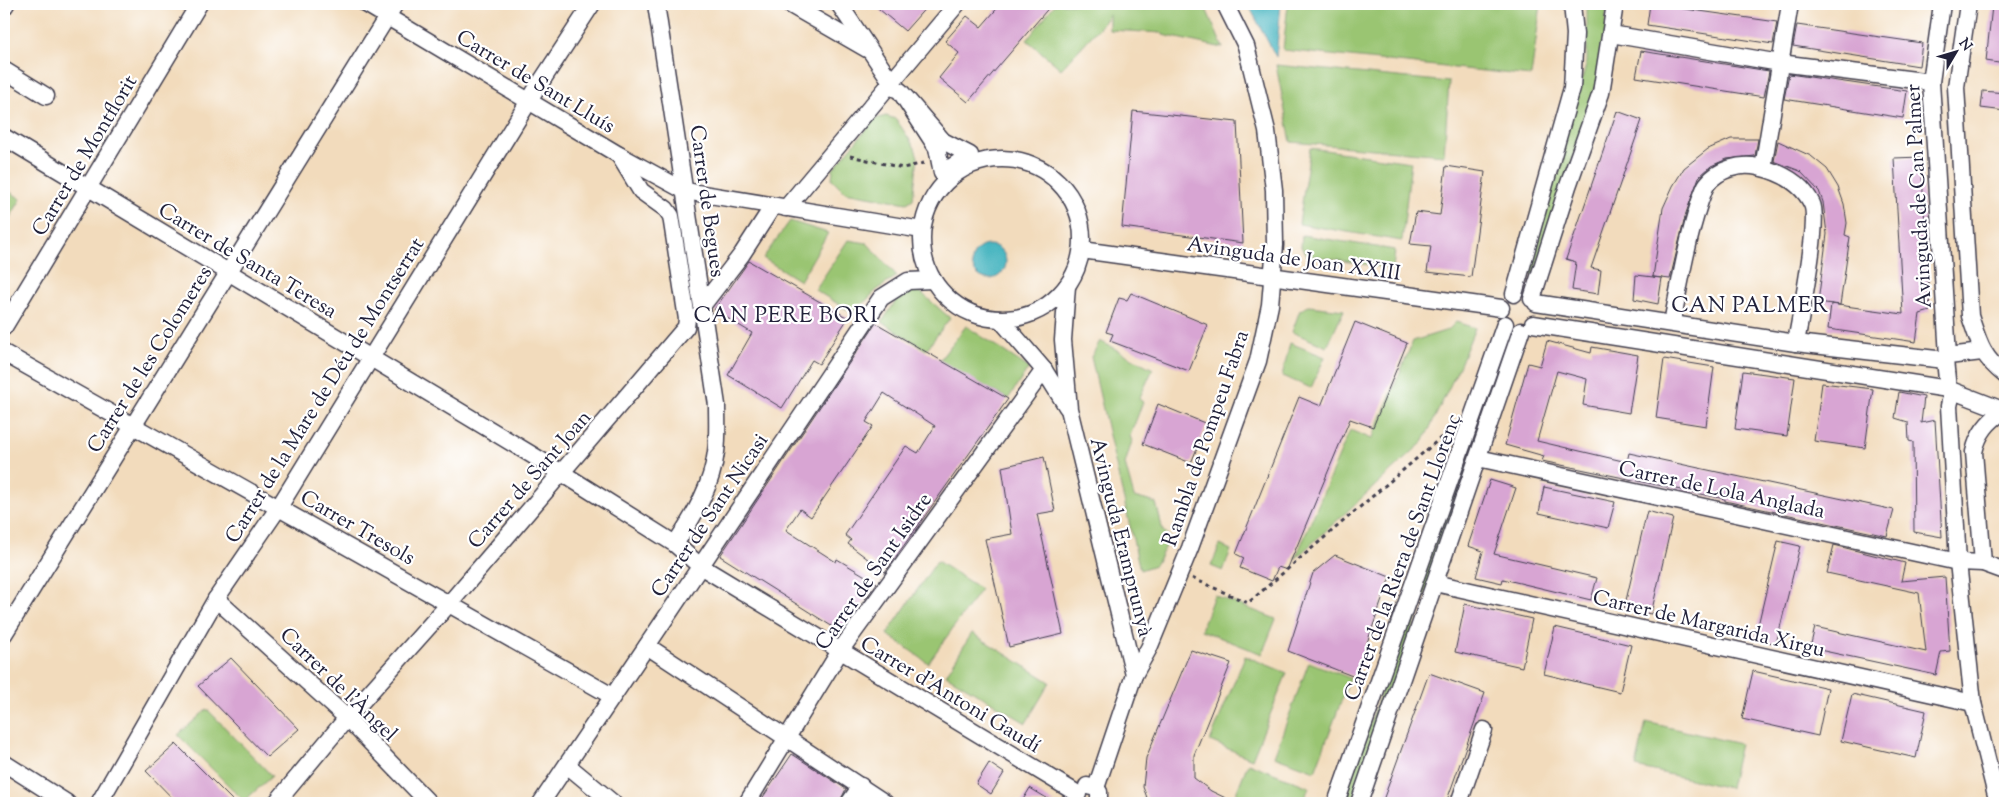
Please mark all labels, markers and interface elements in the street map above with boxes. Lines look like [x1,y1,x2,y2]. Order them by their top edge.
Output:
street label: Carrer de Sant Lluís [450,23,620,142]
north arrow [1932,28,1982,78]
text: N [1953,35,1976,56]
street label: Carrer de Montflorit [26,70,146,242]
street label: Avinguda de Can Palmer [1899,83,1941,309]
street label: Carrer de Begues [681,123,732,279]
street label: Carrer de Santa Teresa [152,196,342,327]
street label: Avinguda de Joan XXIII [1185,230,1403,290]
street label: Carrer de la Mare de Déu de Montserrat [219,232,433,550]
street label: Carrer de les Colomeres [81,261,221,459]
district label: CAN PALMER [1671,291,1829,323]
district label: CAN PERE BORI [694,301,879,333]
street label: Rambla de Pompeu Fabra [1156,326,1258,551]
street label: Carrer de Sant Joan [462,404,599,556]
street label: Carrer de la Riera de Sant Llorenç [1338,410,1470,706]
street label: Carrer de Sant Nicasi [645,428,777,604]
street label: Avinguda Eramprunyà [1081,435,1159,641]
street label: Carrer de Lola Anglada [1616,454,1828,528]
street label: Carrer Tresols [294,484,420,574]
street label: Carrer de Sant Isidre [809,487,940,657]
street label: Carrer de Margarida Xirgu [1589,584,1828,666]
street label: Carrer de l'Àngel [272,621,403,750]
street label: Carrer d'Antoni Gaudí [854,630,1046,762]

